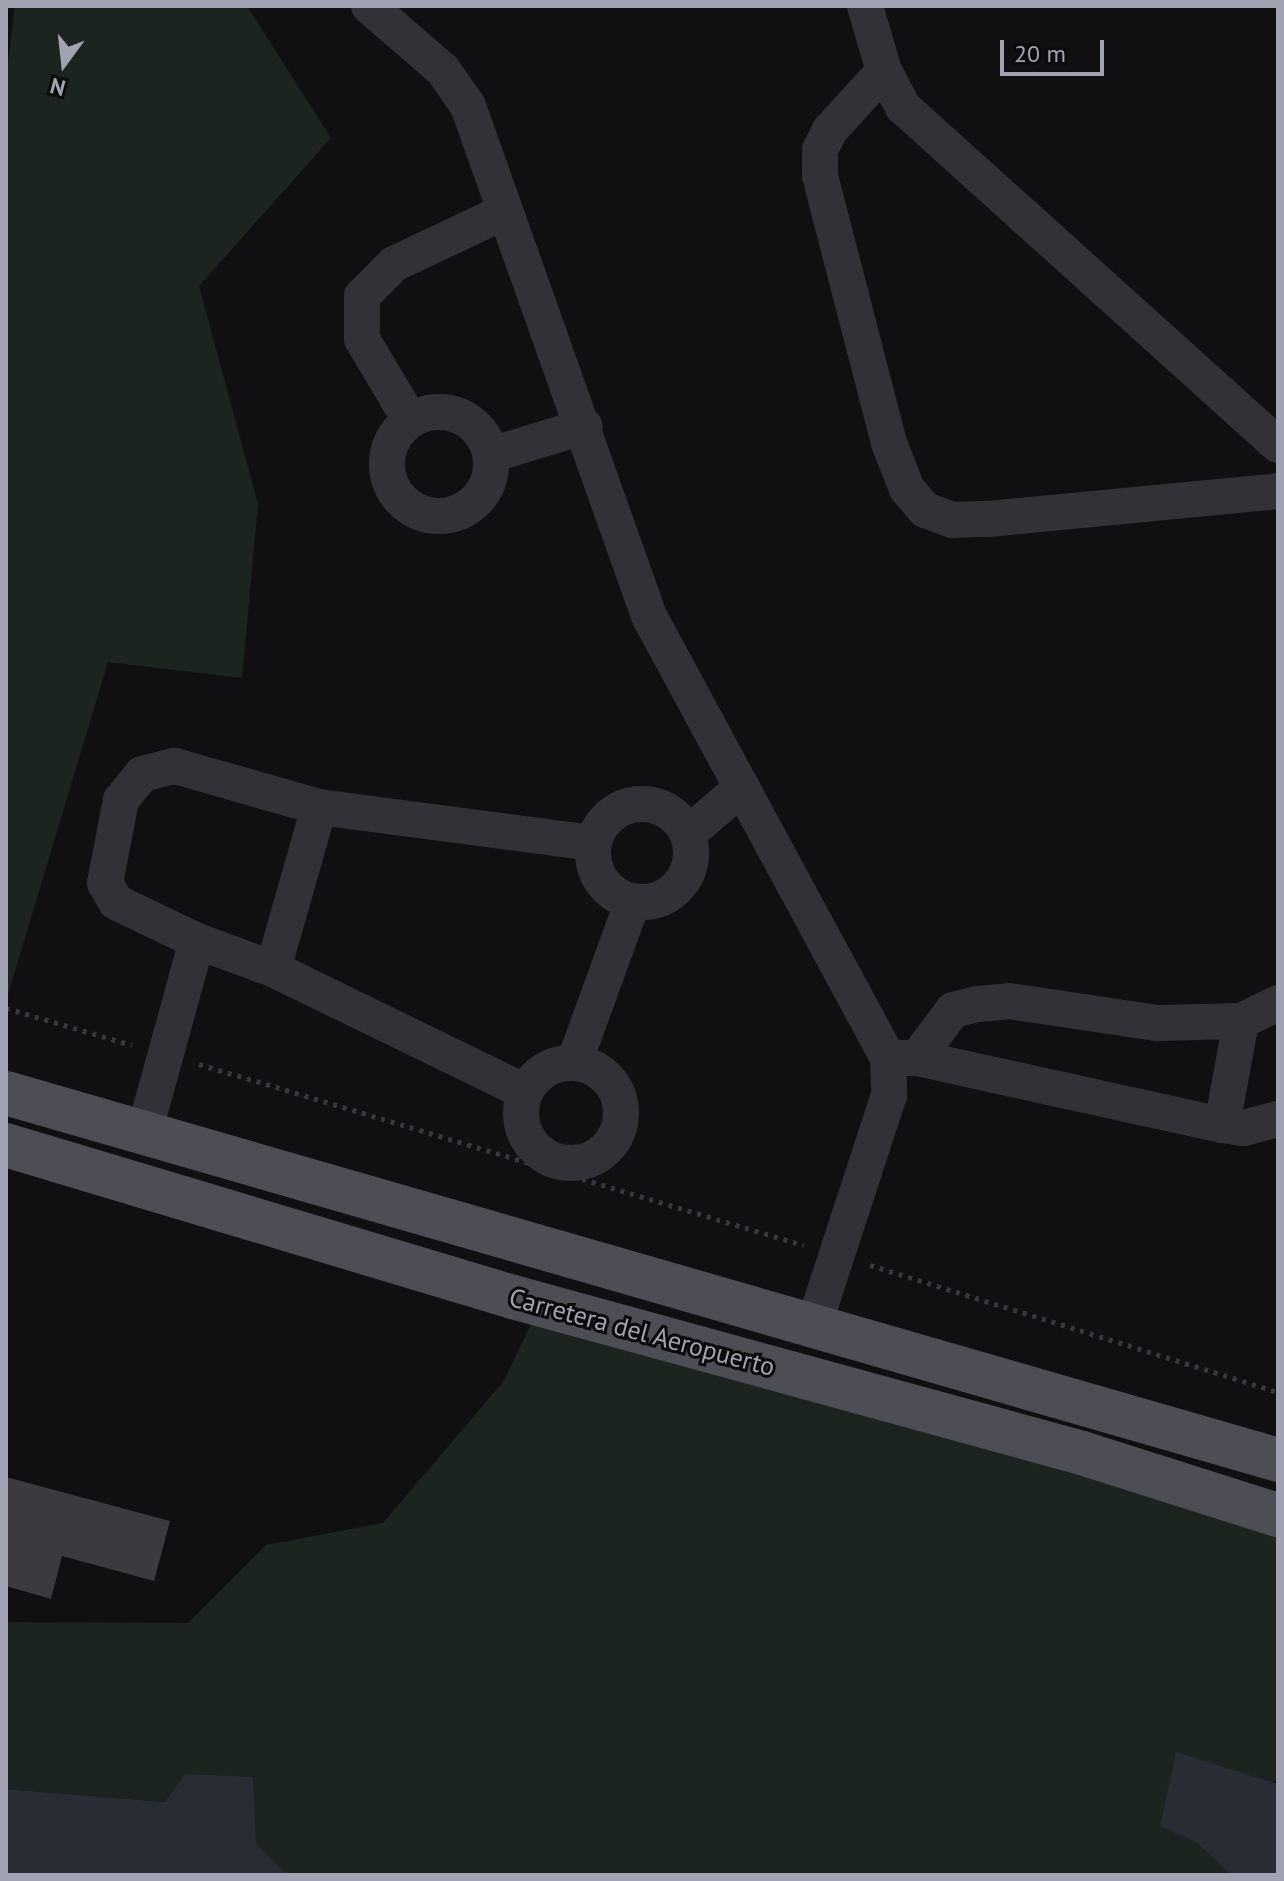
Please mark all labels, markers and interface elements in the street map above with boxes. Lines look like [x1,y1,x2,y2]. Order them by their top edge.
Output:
north arrow [24,24,104,104]
scale bar [1004,24,1108,74]
text: 20 m [1014,38,1066,69]
text: N [47,72,68,103]
street label: Carretera del Aeropuerto [505,1281,779,1383]

